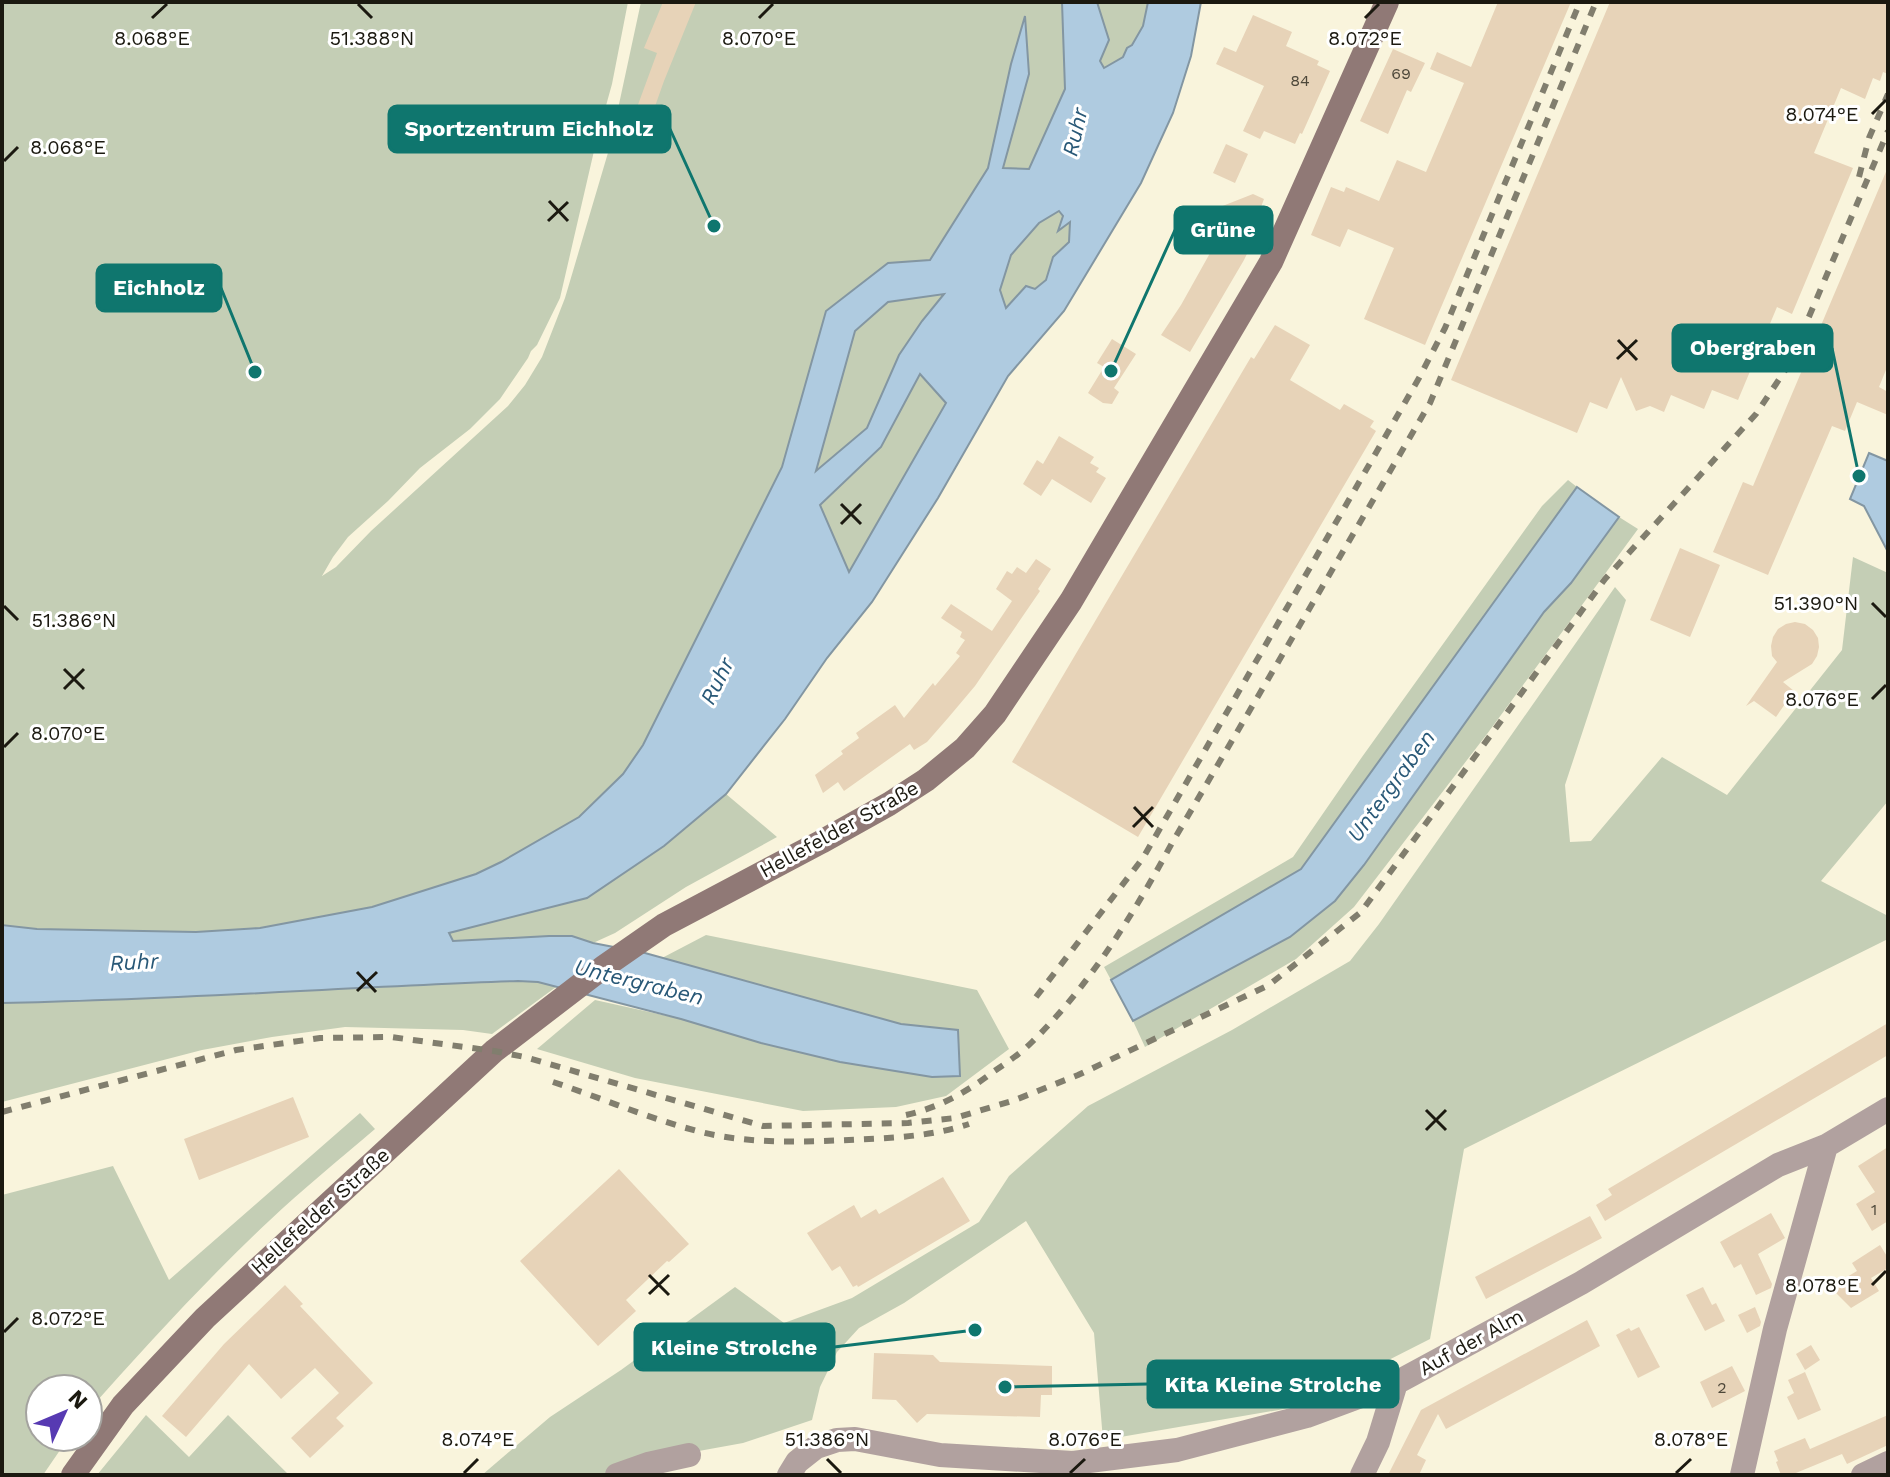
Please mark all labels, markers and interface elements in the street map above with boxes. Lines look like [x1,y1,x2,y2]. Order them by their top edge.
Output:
text: 8.068°E [114,26,190,50]
text: 51.388°N [330,26,414,50]
text: 8.070°E [722,26,796,50]
text: 8.072°E [1328,26,1402,50]
house number: 69 [1391,64,1411,83]
house number: 84 [1290,71,1310,90]
text: 8.074°E [1785,102,1859,126]
water label: Ruhr [1057,104,1093,159]
callout: Sportzentrum Eichholz [389,106,670,152]
text: Sportzentrum Eichholz [404,116,654,141]
text: 8.068°E [30,135,106,159]
callout: Grüne [1175,207,1272,253]
text: Grüne [1190,217,1256,242]
callout: Eichholz [97,265,221,311]
text: Eichholz [113,275,205,300]
callout: Obergraben [1673,325,1832,371]
text: Obergraben [1690,335,1816,360]
text: 51.390°N [1773,591,1859,615]
text: 51.386°N [32,608,116,632]
water label: Ruhr [695,652,740,708]
text: 8.076°E [1785,687,1859,711]
text: 8.070°E [31,721,105,745]
water label: Untergraben [1342,725,1440,847]
street label: Hellefelder Straße [755,775,923,883]
water label: Ruhr [109,948,160,976]
water label: Untergraben [572,954,706,1010]
street label: Hellefelder Straße [246,1143,394,1279]
house number: 1 [1871,1200,1877,1219]
text: 8.078°E [1785,1273,1859,1297]
street label: Auf der Alm [1415,1304,1527,1380]
text: 8.072°E [31,1306,105,1330]
callout: Kleine Strolche [635,1324,834,1370]
text: Kleine Strolche [651,1335,817,1360]
callout: Kita Kleine Strolche [1148,1361,1398,1407]
text: Kita Kleine Strolche [1165,1372,1381,1397]
north arrow [24,1373,104,1453]
house number: 2 [1717,1378,1727,1397]
text: N [63,1385,93,1414]
text: 8.074°E [441,1427,515,1451]
text: 51.386°N [785,1427,869,1451]
text: 8.076°E [1048,1427,1122,1451]
text: 8.078°E [1654,1427,1728,1451]

